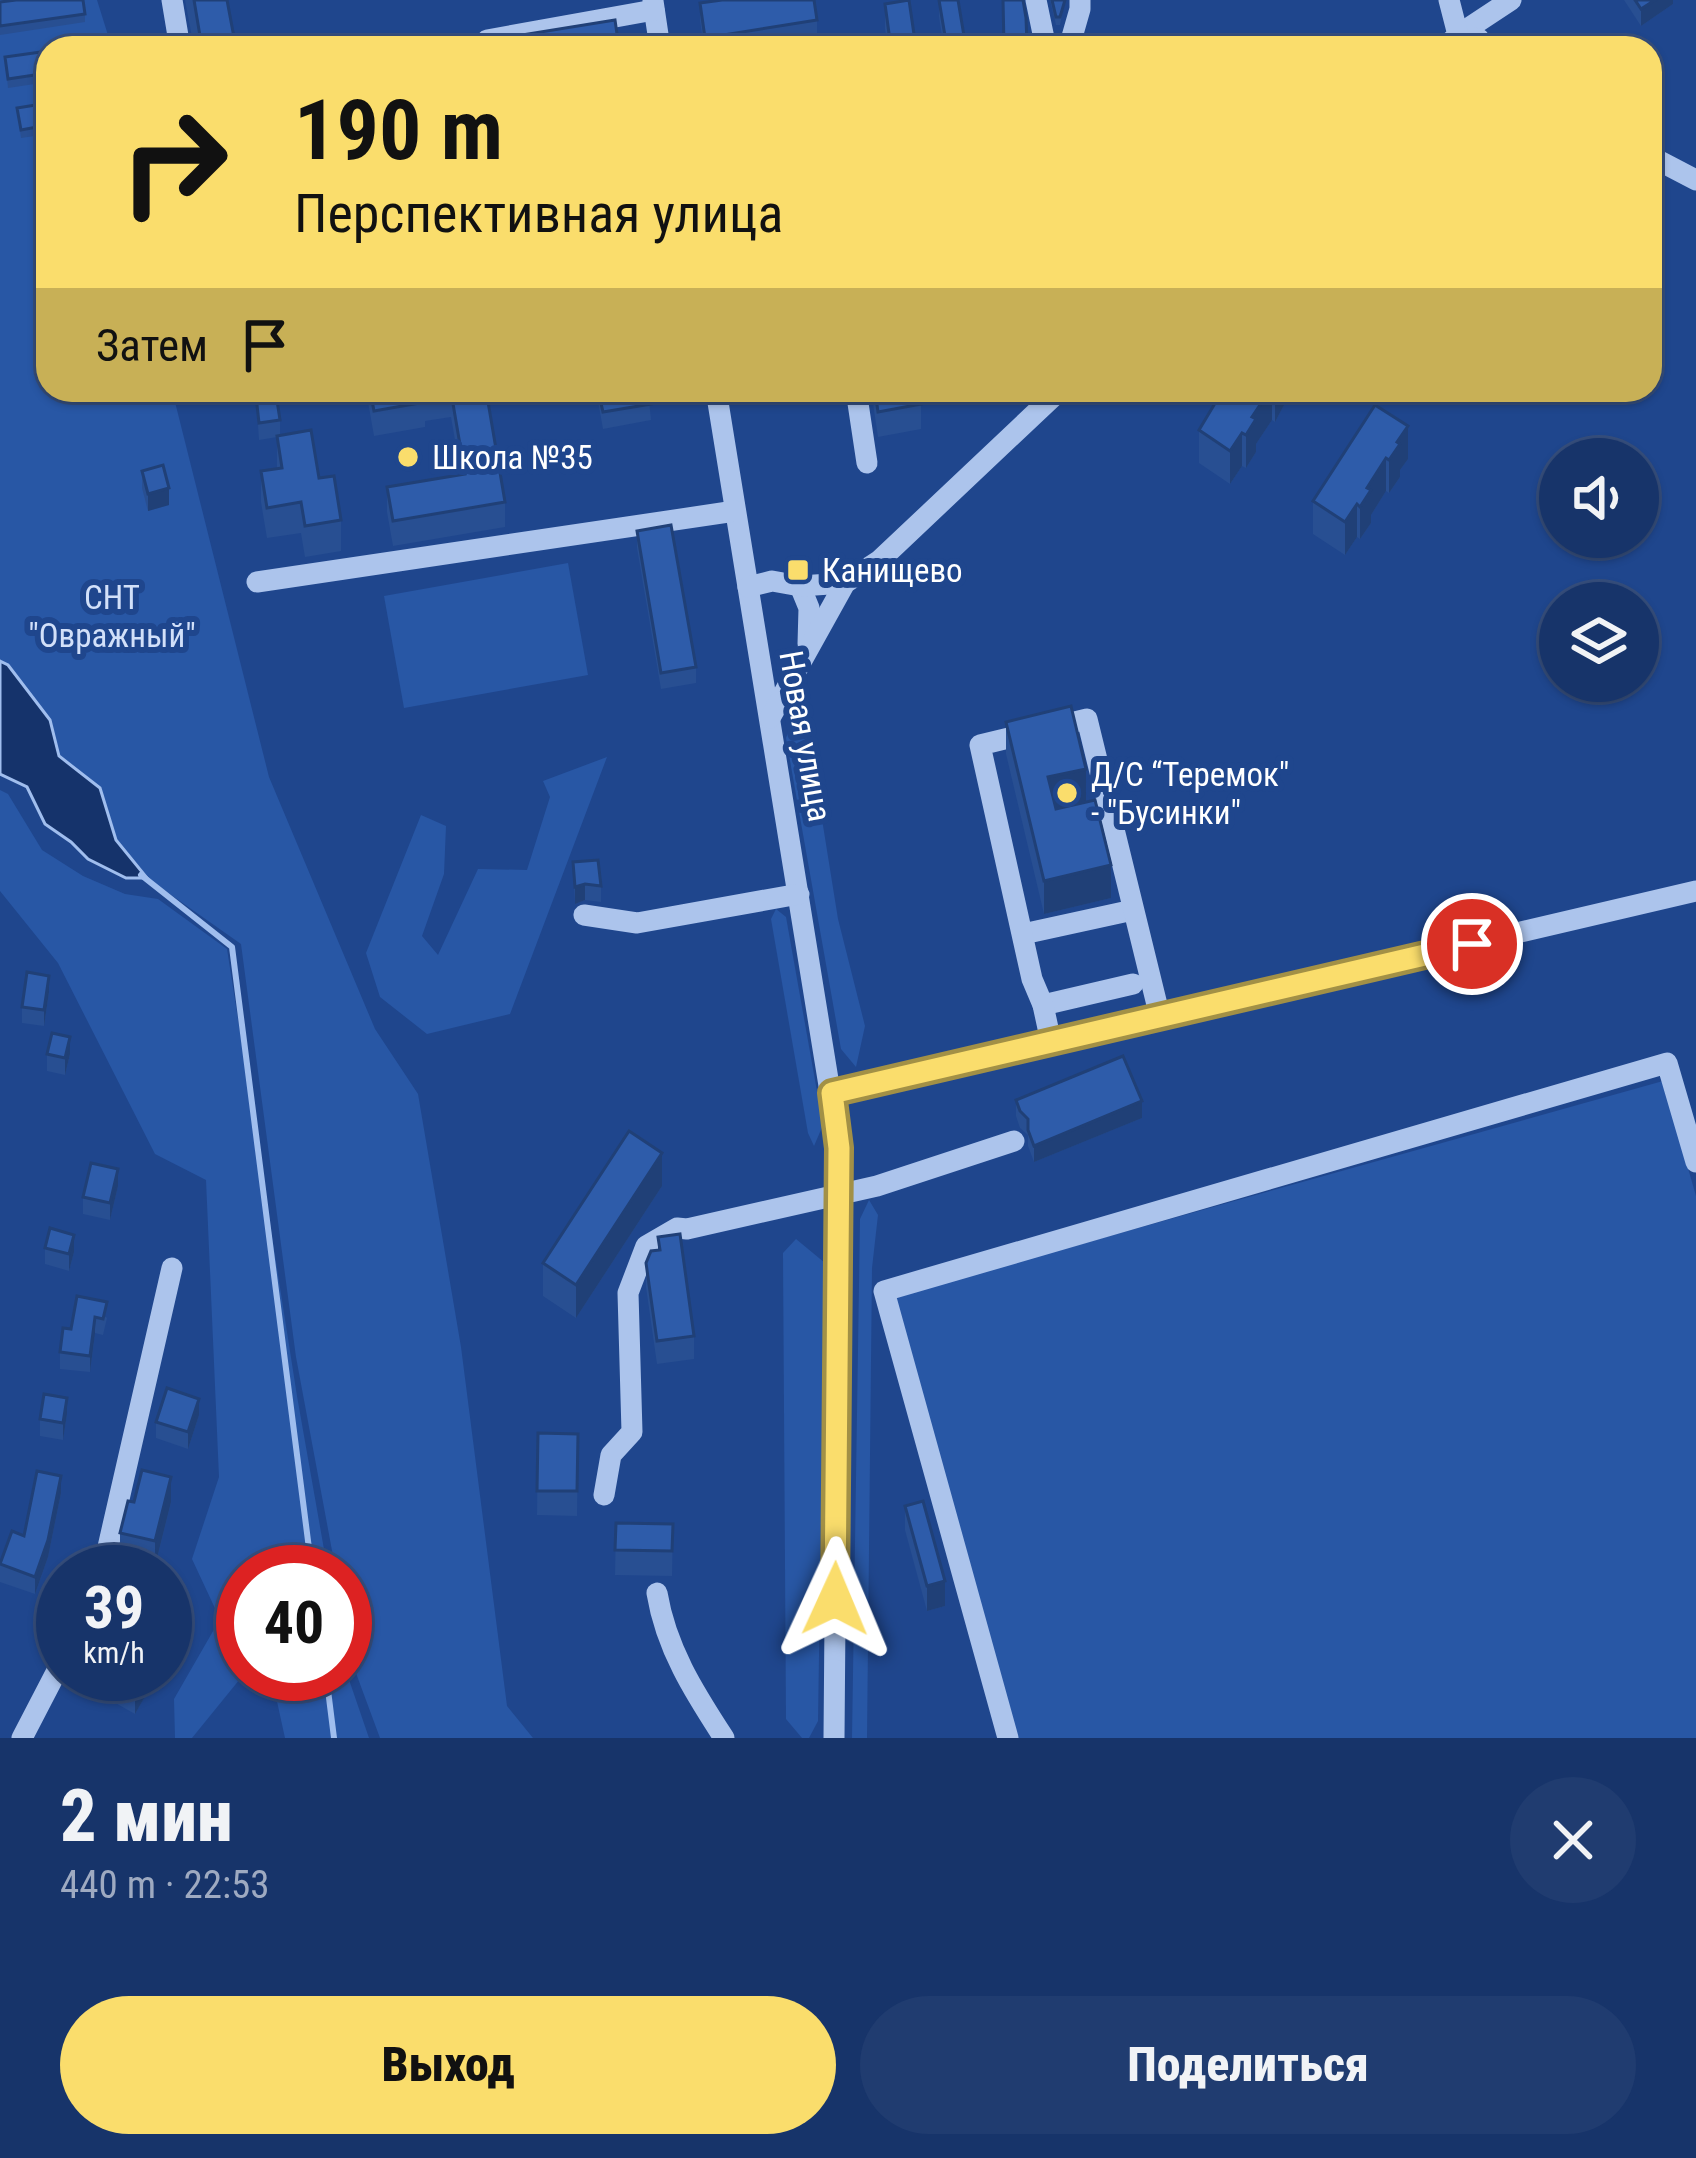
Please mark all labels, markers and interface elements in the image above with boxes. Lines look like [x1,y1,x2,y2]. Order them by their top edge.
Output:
text: 190 m [294,81,503,180]
icon: right [96,84,252,240]
text: Перспективная улица [294,182,783,245]
icon: arrive [232,312,298,378]
text: Затем [96,319,208,372]
place label: Школа №35 [432,438,593,477]
map controls [1539,438,1659,702]
button: sound [1539,438,1659,558]
marker: Школа №35 [395,444,421,470]
place label: Канищево [822,551,963,590]
marker: Канищево [785,557,811,583]
park label: СНТ "Овражный" [28,578,196,655]
button: layers [1539,582,1659,702]
street label: Новая улица [771,648,840,825]
place label: Д/С “Теремок" - "Бусинки" [1091,755,1289,832]
marker: Д/С “Теремок" - "Бусинки" [1054,780,1080,806]
pin [1421,893,1523,995]
icon: arrive [1439,911,1505,977]
position arrow [772,1536,898,1662]
speed limit sign: 40 [216,1545,372,1701]
text: 39 [84,1572,144,1643]
text: km/h [83,1635,145,1670]
text: 2 мин [60,1774,233,1859]
button: close [1510,1777,1636,1903]
text: 440 m · 22:53 [60,1862,270,1908]
button: Выход [60,1996,836,2134]
button: Поделиться [860,1996,1636,2134]

